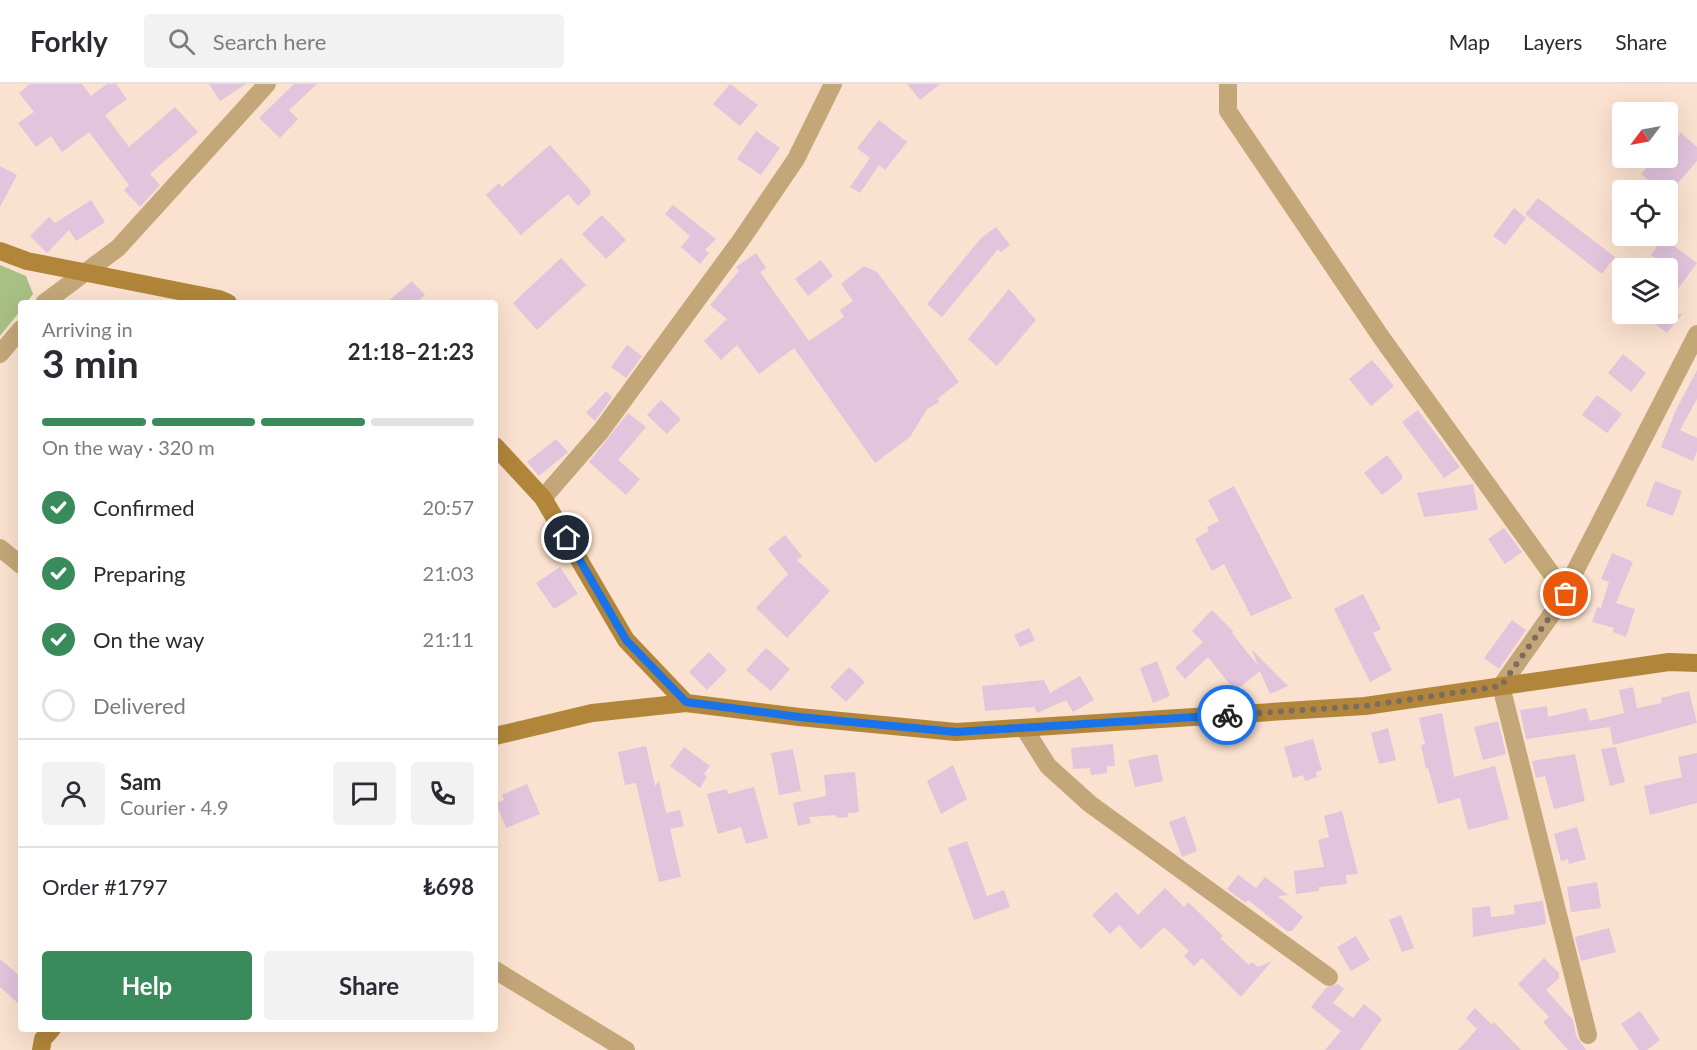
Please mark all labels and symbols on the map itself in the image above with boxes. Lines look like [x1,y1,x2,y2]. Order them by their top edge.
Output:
north arrow [1612,102,1678,168]
pin [541,512,592,563]
pin [1540,568,1591,619]
courier [1197,685,1257,745]

